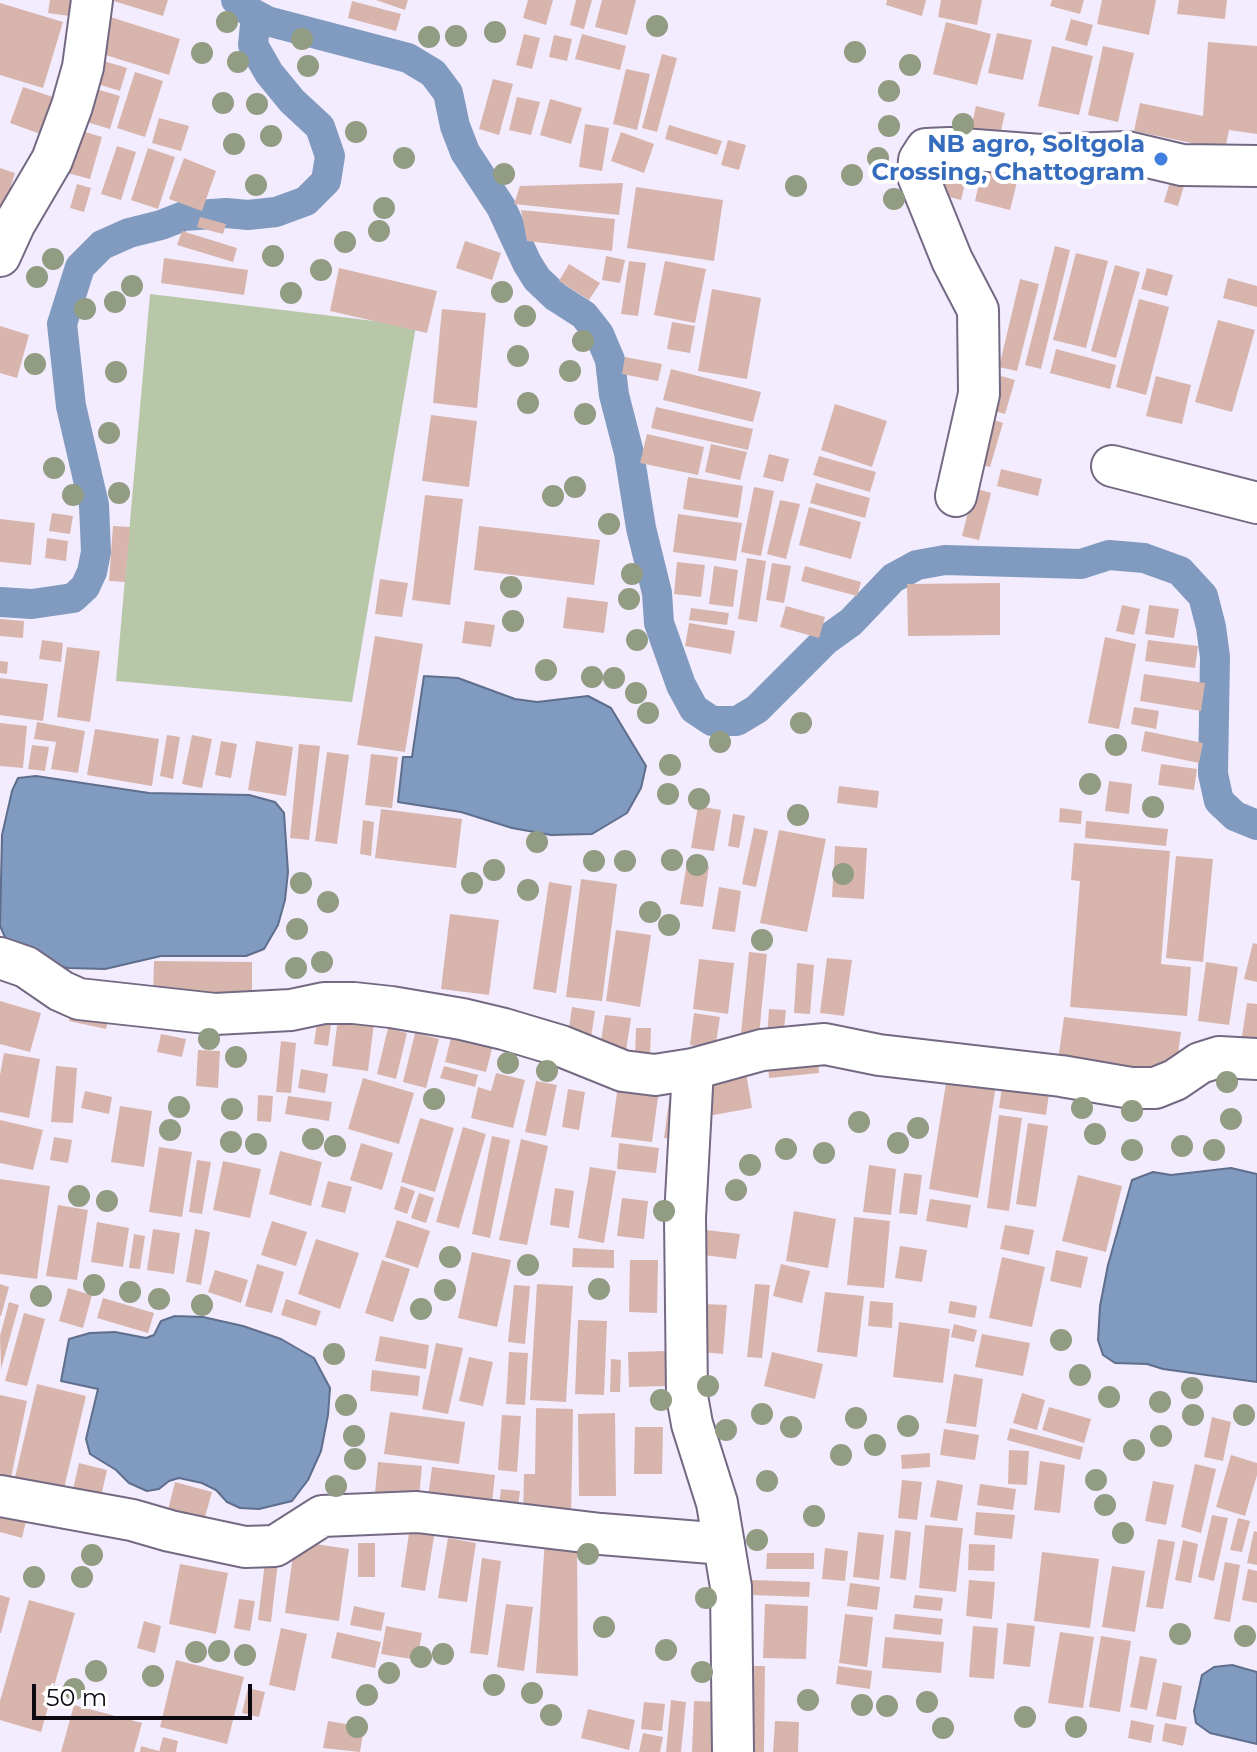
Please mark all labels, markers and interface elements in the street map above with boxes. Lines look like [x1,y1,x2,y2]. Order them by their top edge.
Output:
place label: NB agro, Soltgola Crossing, Chattogram [872,131,1145,187]
marker: NB agro, Soltgola Crossing, Chattogram [1152,150,1170,168]
scale bar [36,1668,256,1718]
text: 50 m [46,1683,107,1712]

